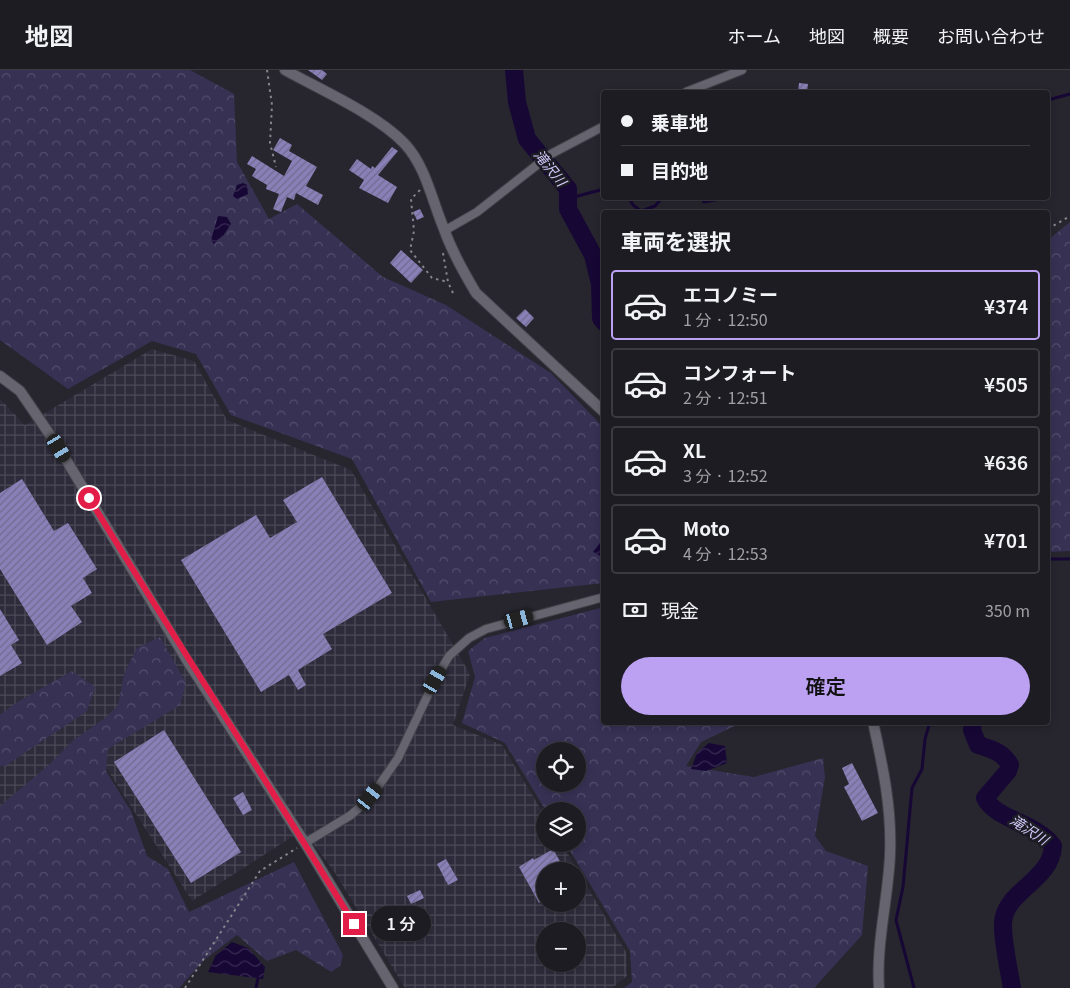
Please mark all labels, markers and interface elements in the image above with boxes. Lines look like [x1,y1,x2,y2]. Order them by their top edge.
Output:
text: 地図 [25,17,73,52]
text: ホーム [728,22,781,48]
text: 地図 [809,22,845,48]
text: 概要 [873,22,909,48]
text: お問い合わせ [937,22,1045,48]
text: 乗車地 [651,108,708,135]
water label: 滝沢川 [530,145,573,192]
text: 目的地 [651,156,708,183]
text: 車両を選択 [621,224,731,256]
text: エコノミー [683,280,778,307]
icon: car [623,283,668,328]
text: ¥374 [984,292,1028,319]
text: 1 分 · 12:50 [683,307,768,331]
text: コンフォート [683,358,796,385]
icon: car [623,361,668,406]
text: ¥505 [984,370,1028,397]
text: 2 分 · 12:51 [683,385,768,409]
car [44,431,73,465]
text: XL [683,436,706,463]
icon: car [623,439,668,484]
text: ¥636 [984,448,1028,475]
text: 3 分 · 12:52 [683,463,768,487]
route start [78,487,100,509]
text: Moto [683,514,730,541]
icon: car [623,517,668,562]
text: ¥701 [984,526,1028,553]
text: 4 分 · 12:53 [683,541,768,565]
icon: cash [621,596,649,624]
text: 現金 [661,596,699,623]
text: 350 m [985,598,1030,622]
car [502,608,535,630]
button: 確定 [621,657,1030,715]
car [421,663,448,697]
map controls [536,742,586,972]
button: locate [536,742,586,792]
car [354,781,385,813]
button: layers [536,802,586,852]
water label: 滝沢川 [1006,809,1054,850]
button: + [536,862,586,912]
callout: 1 分 [372,906,432,942]
text: 1 分 [387,911,415,935]
route end [343,913,365,935]
button: − [536,922,586,972]

